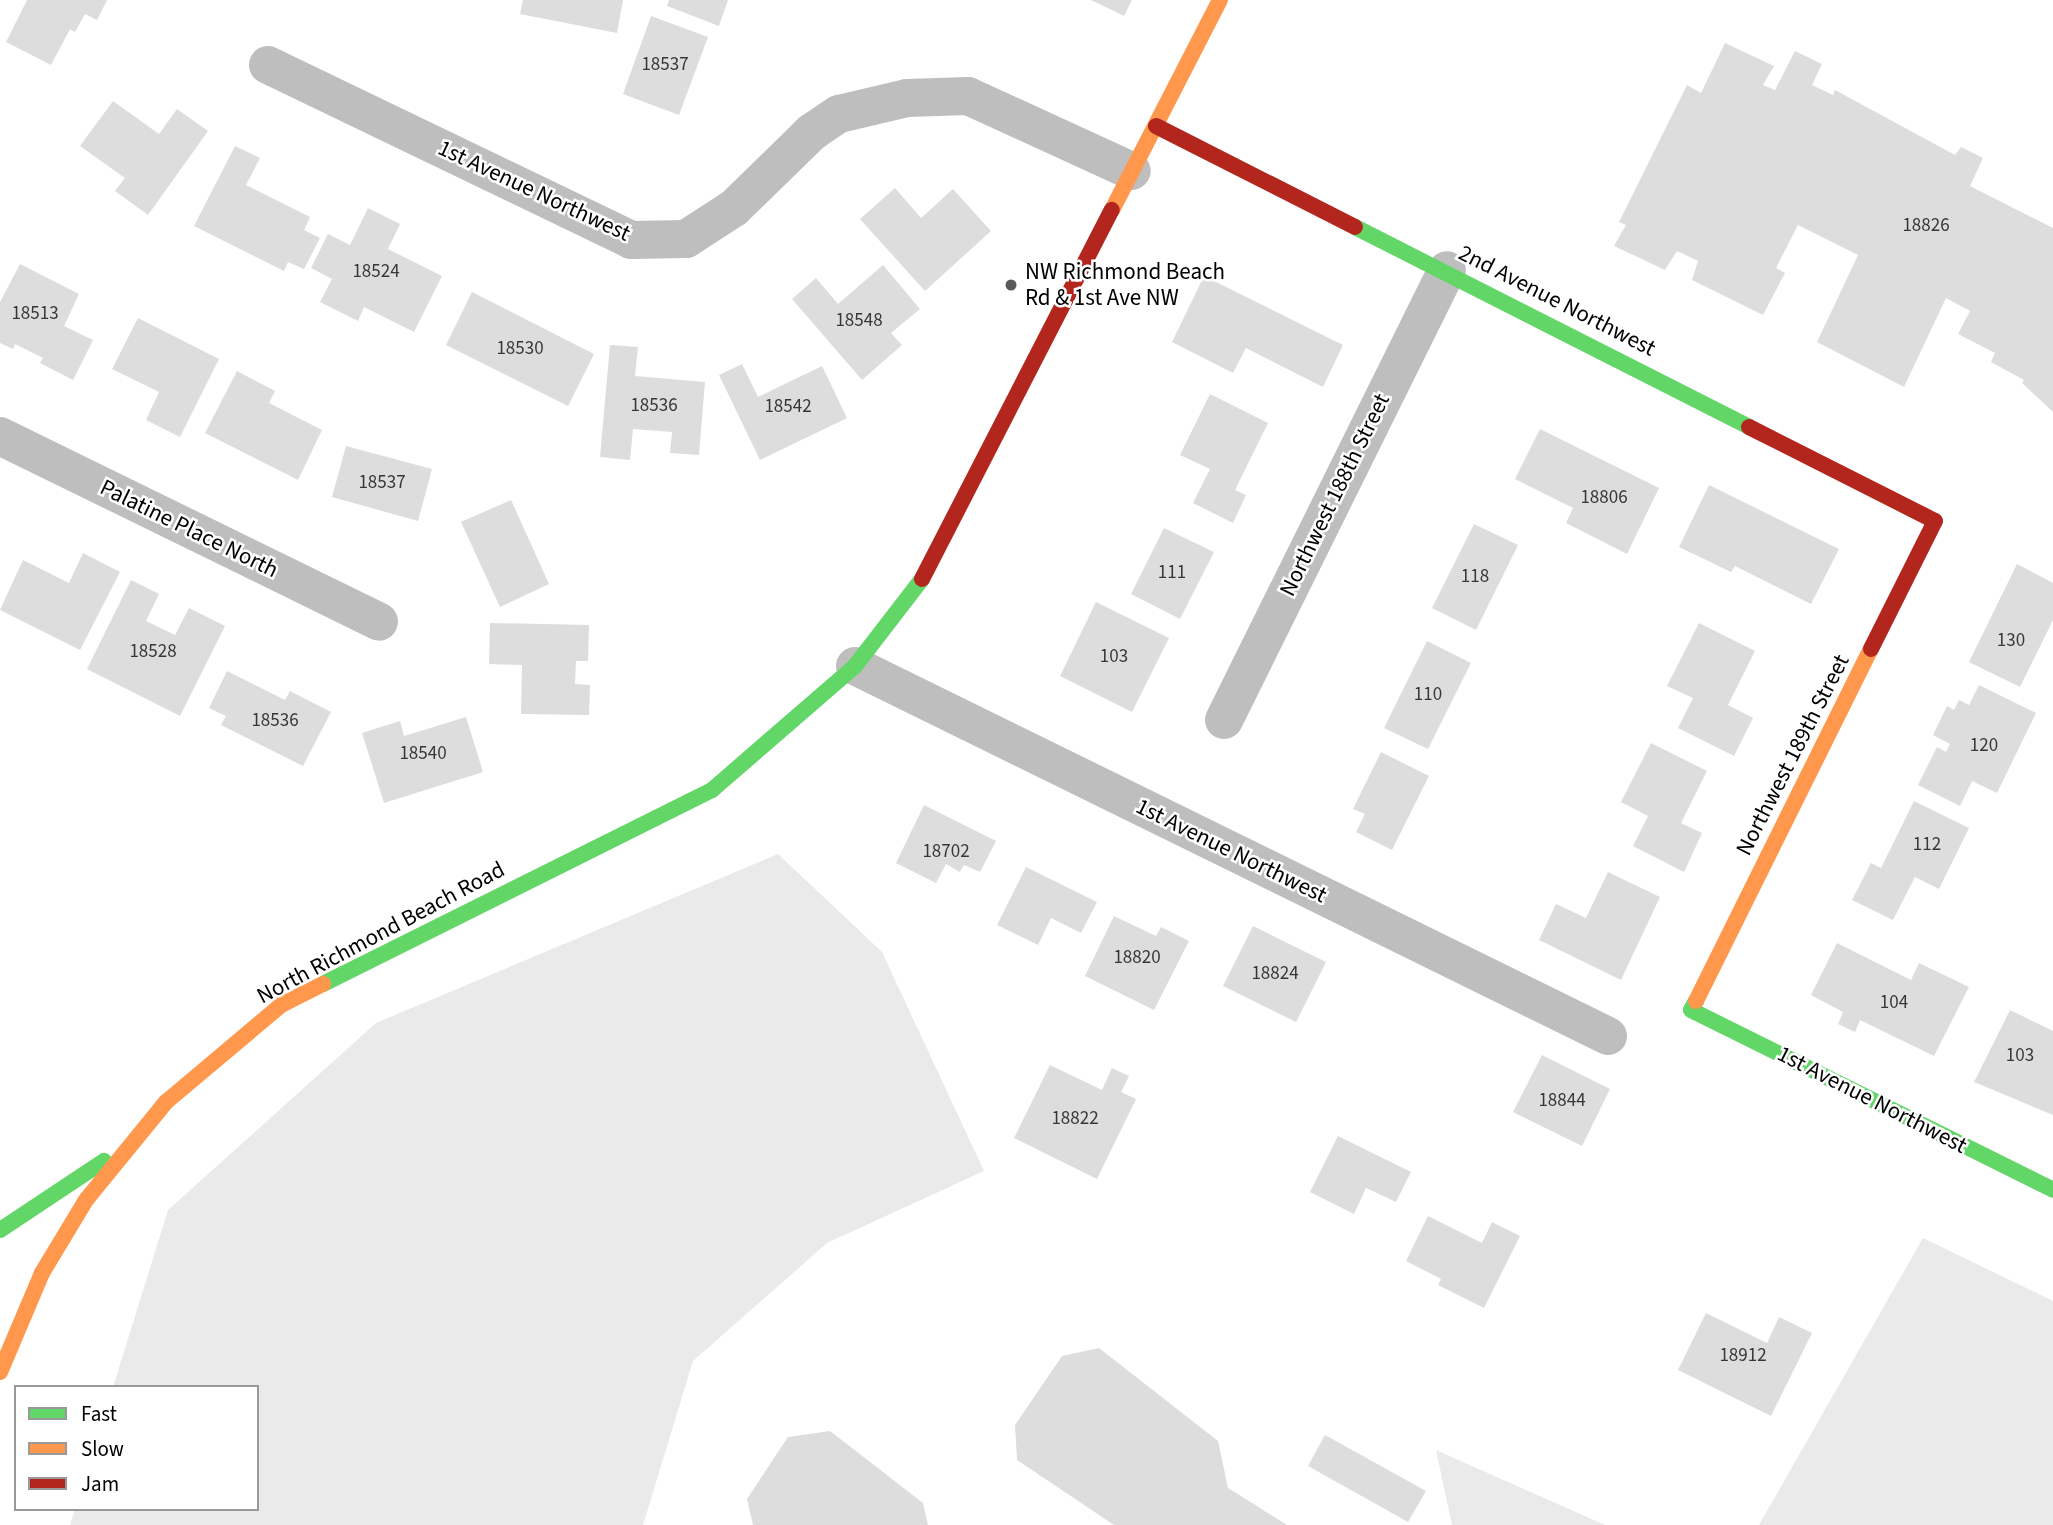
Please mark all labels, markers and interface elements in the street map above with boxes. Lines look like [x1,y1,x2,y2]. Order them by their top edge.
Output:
house number: 18537 [641,54,689,76]
street label: 1st Avenue Northwest [434,134,634,248]
house number: 18826 [1902,215,1950,237]
street label: 2nd Avenue Northwest [1454,239,1660,363]
place label: NW Richmond Beach Rd & 1st Ave NW [1025,258,1225,312]
house number: 18524 [352,261,400,283]
marker: NW Richmond Beach Rd & 1st Ave NW [1003,277,1019,293]
house number: 18513 [11,303,59,325]
house number: 18548 [835,310,883,332]
house number: 18530 [496,338,544,360]
street label: Northwest 188th Street [1274,389,1396,601]
house number: 18536 [630,395,678,417]
house number: 18542 [764,396,812,418]
house number: 18537 [358,472,406,494]
street label: Palatine Place North [95,474,283,584]
house number: 18806 [1580,487,1628,509]
house number: 111 [1158,562,1186,584]
house number: 118 [1461,566,1489,588]
house number: 130 [1997,630,2025,652]
house number: 18528 [129,641,177,663]
house number: 103 [1100,646,1128,668]
street label: Northwest 189th Street [1730,650,1856,860]
house number: 110 [1414,684,1442,706]
house number: 18536 [251,710,299,732]
house number: 120 [1970,735,1998,757]
house number: 18540 [399,743,447,765]
street label: 1st Avenue Northwest [1131,793,1331,909]
house number: 112 [1913,834,1941,856]
house number: 18702 [922,841,970,863]
street label: North Richmond Beach Road [252,856,510,1010]
house number: 18820 [1113,947,1161,969]
house number: 18824 [1251,963,1299,985]
house number: 104 [1880,992,1908,1014]
street label: 1st Avenue Northwest [1773,1040,1971,1160]
house number: 103 [2006,1045,2034,1067]
house number: 18844 [1538,1090,1586,1112]
house number: 18822 [1051,1108,1099,1130]
house number: 18912 [1719,1345,1767,1367]
legend [14,1385,259,1511]
text: Fast [81,1399,117,1429]
text: Slow [81,1434,124,1464]
text: Jam [81,1469,119,1499]

